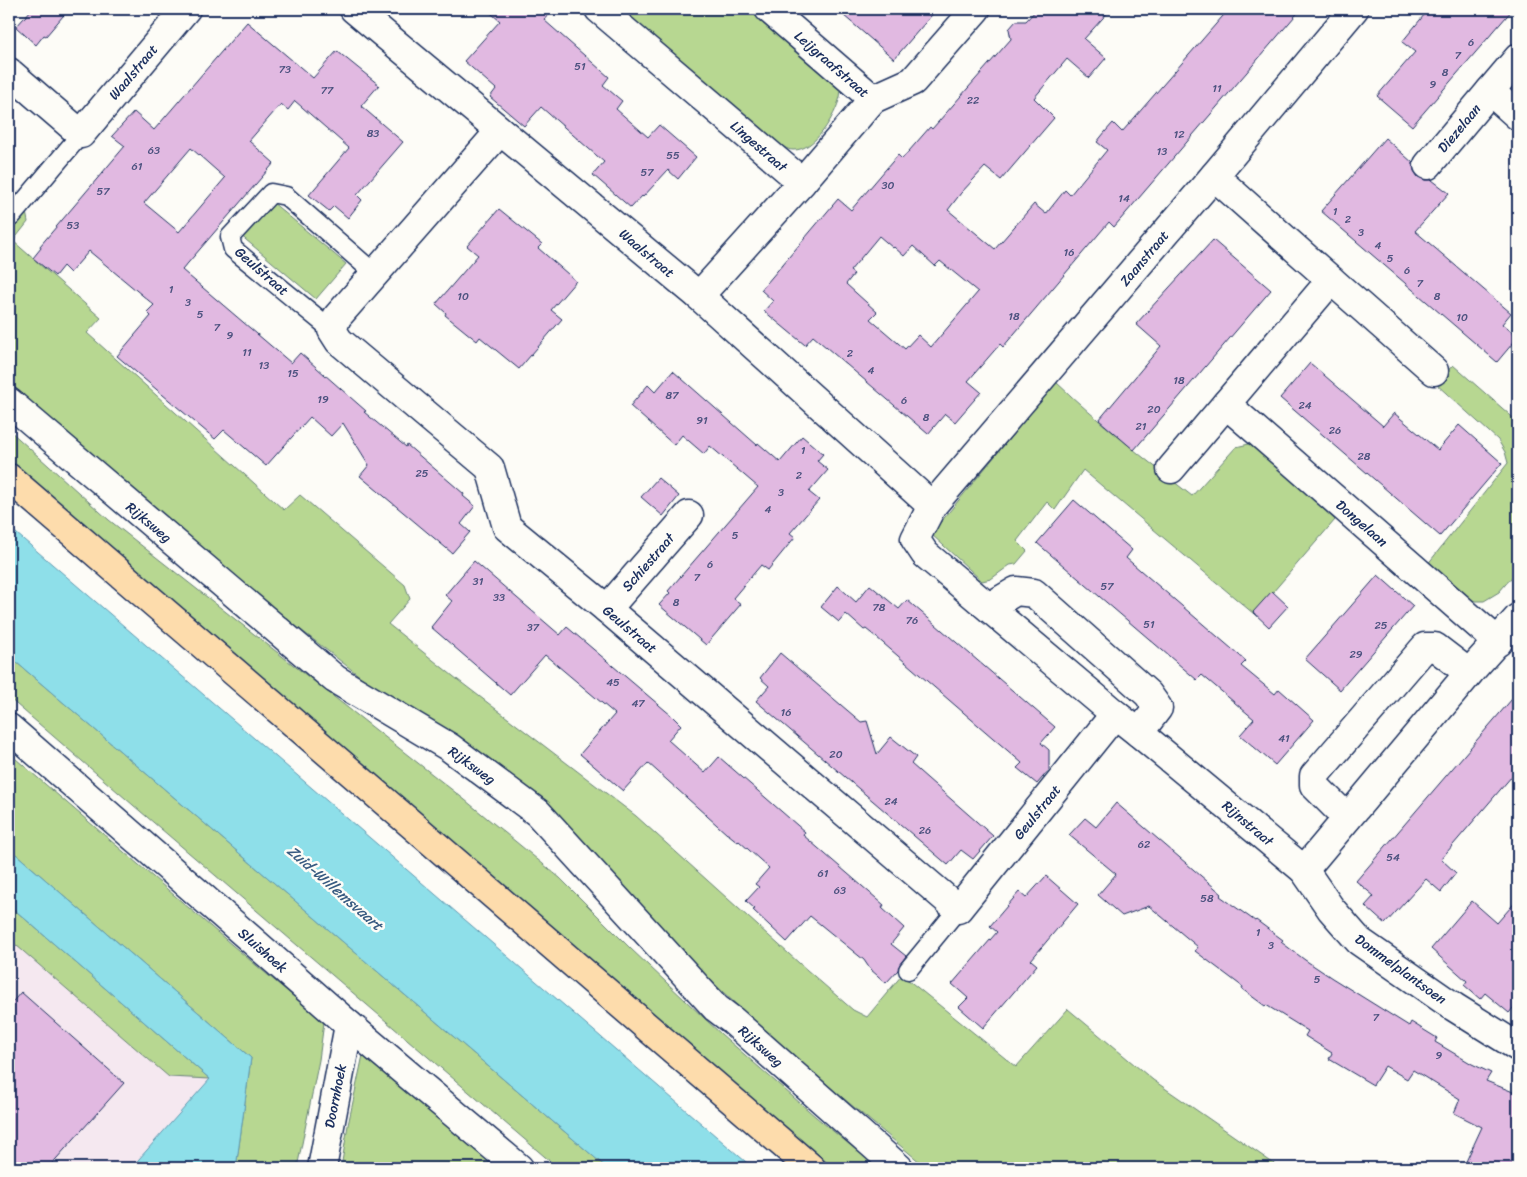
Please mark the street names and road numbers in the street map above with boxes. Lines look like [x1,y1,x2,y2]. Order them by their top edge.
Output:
street label: Leijgraafstraat [788,24,875,104]
street label: Waalstraat [102,39,164,106]
street label: Diezelaan [1431,98,1488,159]
street label: Lingestraat [724,114,794,179]
street label: Waalstraat [613,222,680,284]
street label: Zaanstraat [1113,225,1176,292]
street label: Geulstraat [229,240,295,302]
street label: Dongelaan [1330,493,1394,554]
street label: Rijksweg [120,495,177,549]
street label: Schiestraat [615,526,682,598]
street label: Geulstraat [597,599,663,660]
street label: Rijksweg [443,739,501,791]
street label: Geulstraat [1007,779,1068,846]
street label: Rijnstraat [1216,794,1280,854]
street label: Sluishoek [232,921,294,980]
street label: Dommelplantsoen [1349,927,1452,1012]
street label: Rijksweg [732,1019,789,1074]
street label: Doornhoek [317,1061,354,1130]

